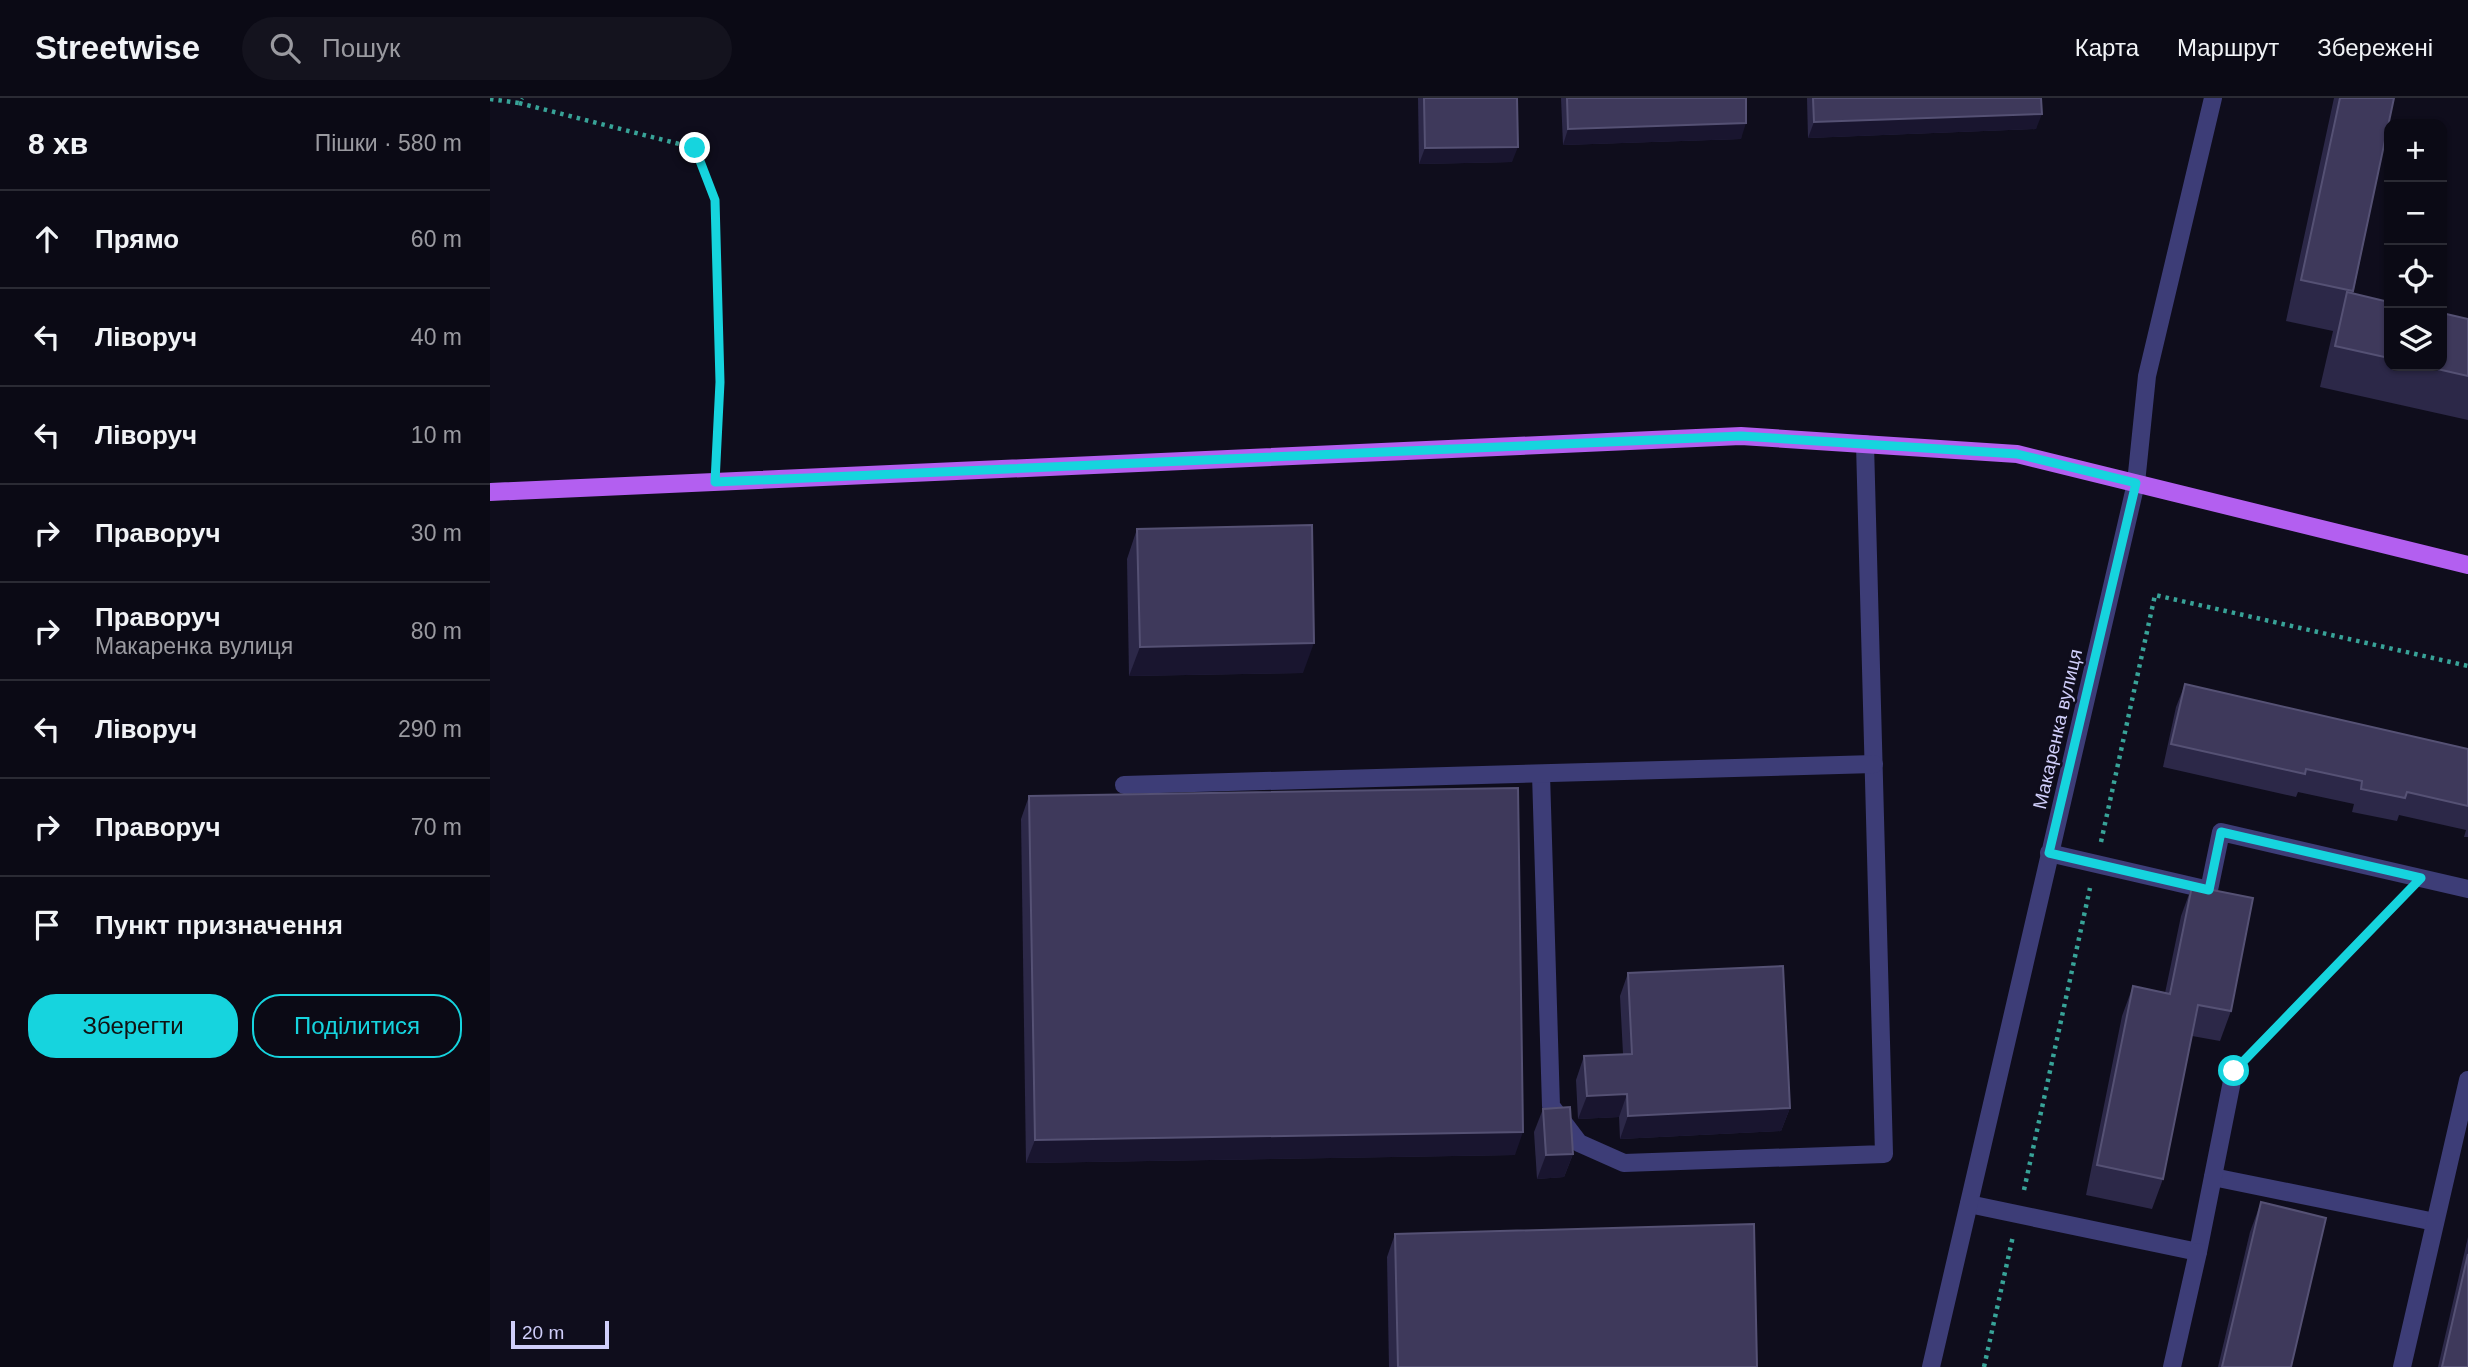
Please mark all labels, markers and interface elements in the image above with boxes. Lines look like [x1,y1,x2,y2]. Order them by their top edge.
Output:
search box [242,17,732,80]
text: Streetwise [35,29,200,66]
icon: search [266,29,304,67]
text: Пошук [322,33,400,63]
text: Карта [2075,34,2139,61]
text: Маршрут [2177,34,2279,61]
text: Збережені [2317,34,2433,61]
map controls [2384,119,2447,371]
button: + [2384,119,2447,182]
text: 8 хв [28,127,88,160]
text: Пішки · 580 m [315,130,462,156]
route end [679,132,710,163]
button: − [2384,182,2447,245]
icon: ahead [28,220,66,258]
text: Прямо [95,224,179,254]
text: 60 m [411,226,462,252]
button: locate [2384,245,2447,308]
button: layers [2384,308,2447,371]
icon: left [28,318,66,356]
text: Ліворуч [95,322,197,352]
text: 40 m [411,324,462,350]
icon: left [28,416,66,454]
text: Ліворуч [95,420,197,450]
text: 10 m [411,422,462,448]
icon: right [28,514,66,552]
text: Праворуч [95,518,221,548]
text: 30 m [411,520,462,546]
text: Праворуч [95,602,221,632]
icon: right [28,612,66,650]
text: 80 m [411,618,462,644]
text: Макаренка вулиця [95,633,293,659]
street label: Макаренка вулиця [2029,647,2086,811]
icon: left [28,710,66,748]
text: Ліворуч [95,714,197,744]
text: 290 m [398,716,462,742]
icon: right [28,808,66,846]
text: Праворуч [95,812,221,842]
text: 70 m [411,814,462,840]
icon: arrive [28,906,66,944]
text: Пункт призначення [95,910,343,940]
button: Зберегти [28,994,238,1058]
button: Поділитися [252,994,462,1058]
route start [2218,1055,2249,1086]
scale bar [511,1318,609,1350]
text: 20 m [522,1322,564,1343]

